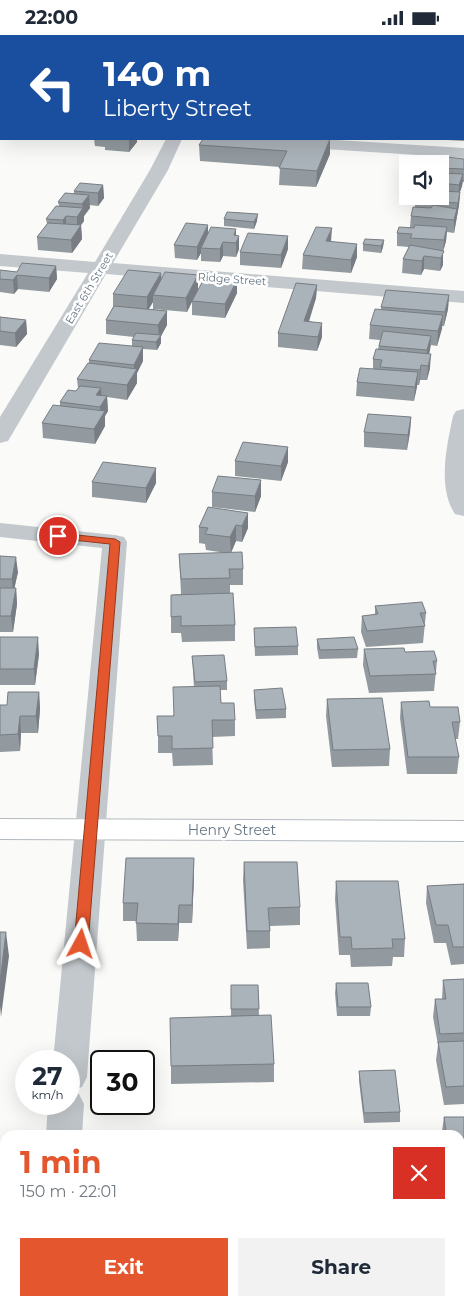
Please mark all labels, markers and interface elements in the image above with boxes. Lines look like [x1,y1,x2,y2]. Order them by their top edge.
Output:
text: 22:00 [25,6,78,29]
text: 140 m [103,52,211,95]
icon: left [20,55,85,120]
text: Liberty Street [103,95,252,122]
map controls [399,155,449,205]
button: sound [399,155,449,205]
street label: East 6th Street [62,249,116,326]
street label: Ridge Street [197,270,267,288]
pin [37,515,79,557]
icon: arrive [44,522,72,550]
street label: Henry Street [188,821,277,839]
position arrow [54,917,106,969]
speed limit sign: 30 [90,1050,155,1115]
text: 27 [32,1061,63,1091]
text: km/h [31,1087,64,1102]
text: 1 min [20,1144,101,1181]
button: close [393,1147,445,1199]
text: 150 m · 22:01 [20,1182,117,1201]
button: Exit [20,1238,228,1296]
button: Share [238,1238,445,1296]

